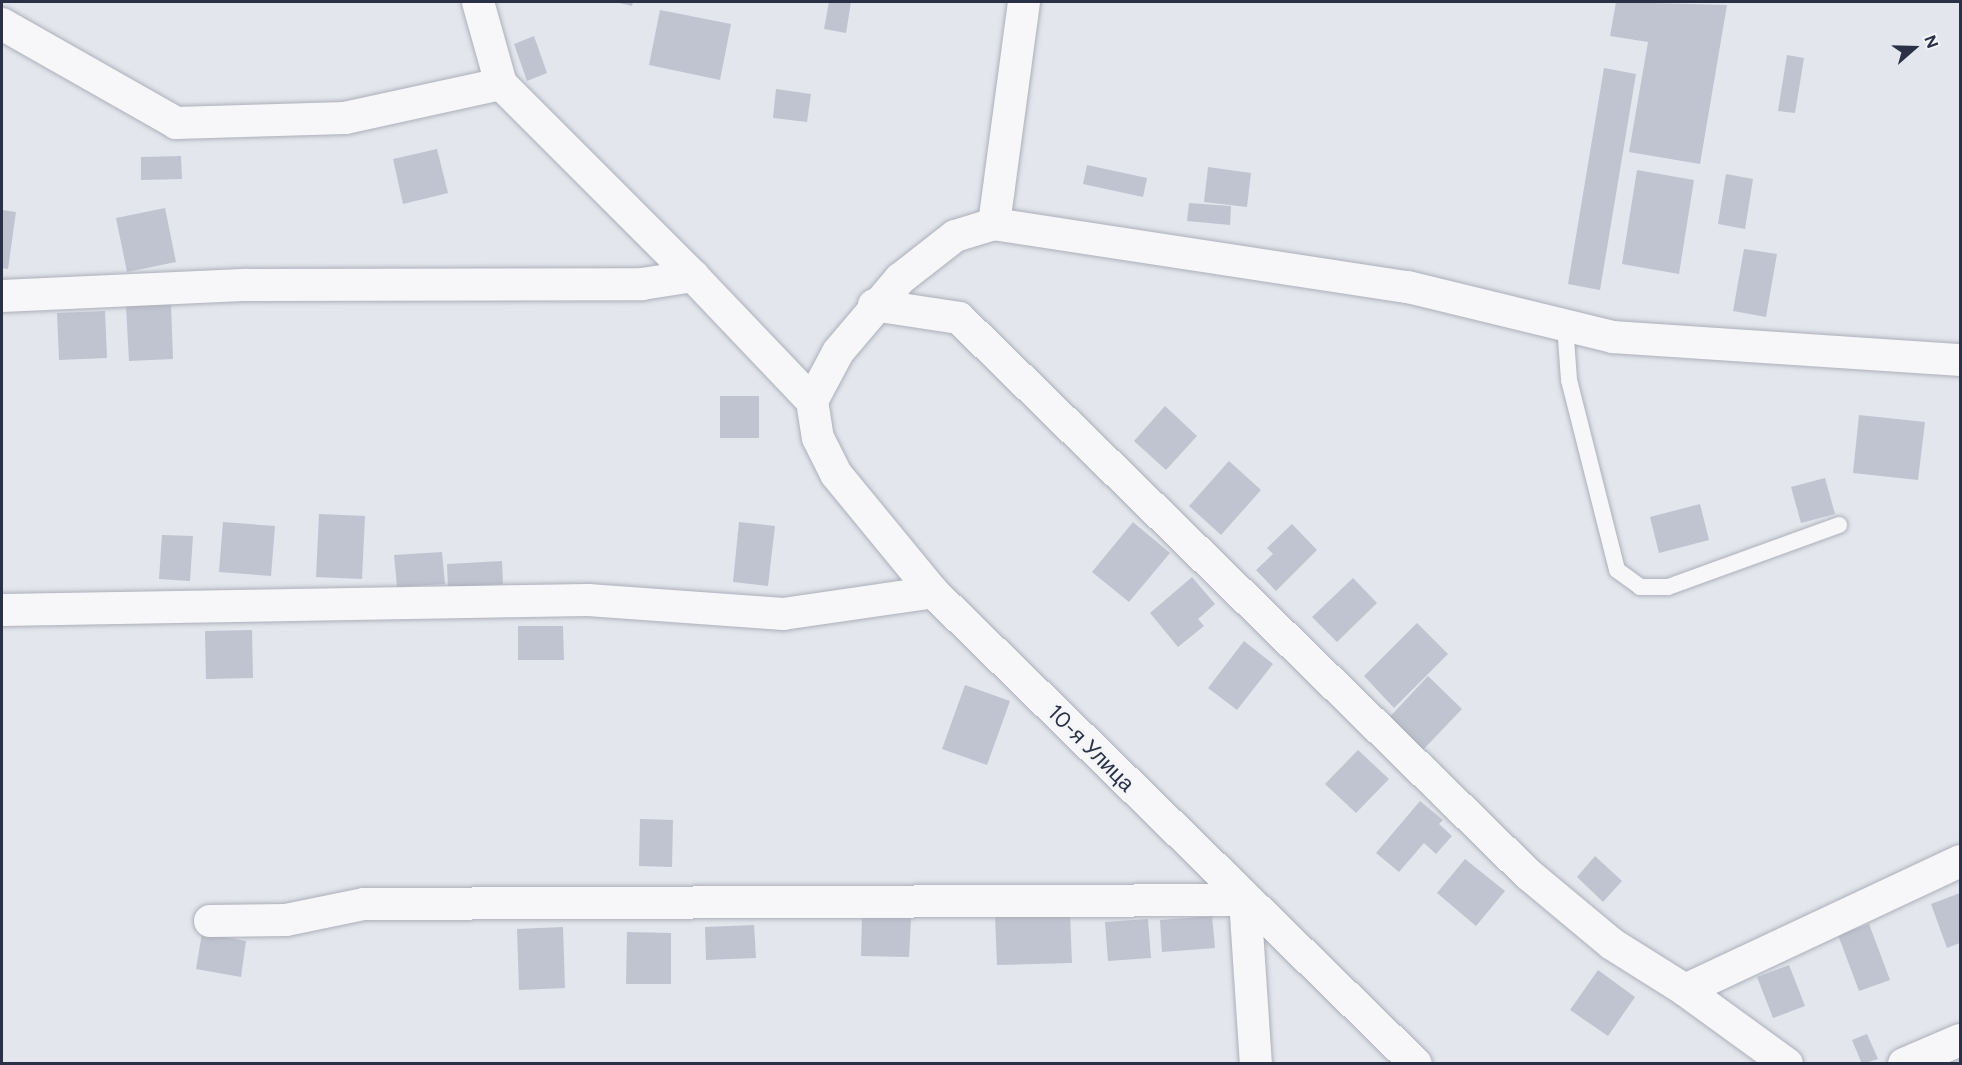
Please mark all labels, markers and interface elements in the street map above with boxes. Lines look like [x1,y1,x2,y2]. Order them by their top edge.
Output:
north arrow [1884,18,1944,78]
text: N [1920,33,1942,51]
street label: 10-я Улица [1042,699,1140,797]

